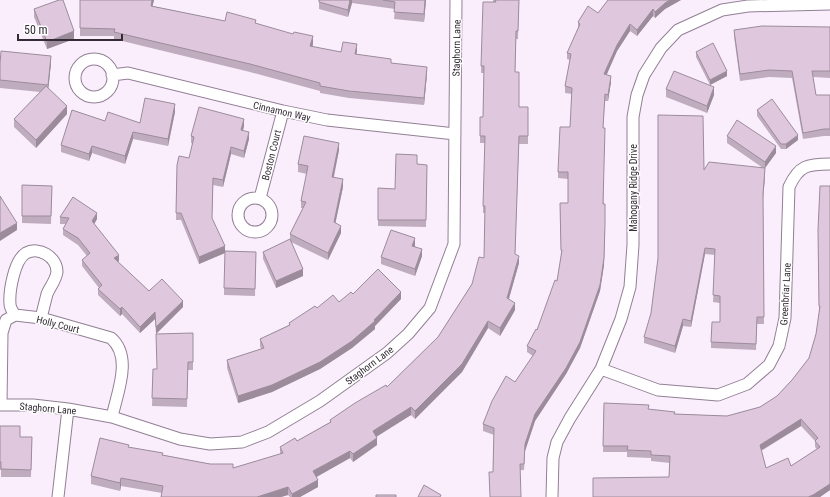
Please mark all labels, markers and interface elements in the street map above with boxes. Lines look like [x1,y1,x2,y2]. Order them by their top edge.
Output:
scale bar [18,16,122,42]
street label: Staghorn Lane [451,19,463,77]
text: 50 m [24,23,48,37]
street label: Cinnamon Way [252,100,312,123]
street label: Boston Court [260,129,283,182]
street label: Mahogany Ridge Drive [628,144,639,232]
street label: Greenbriar Lane [778,262,793,326]
street label: Holly Court [35,314,81,335]
street label: Staghorn Lane [343,344,396,387]
street label: Staghorn Lane [19,401,77,416]

